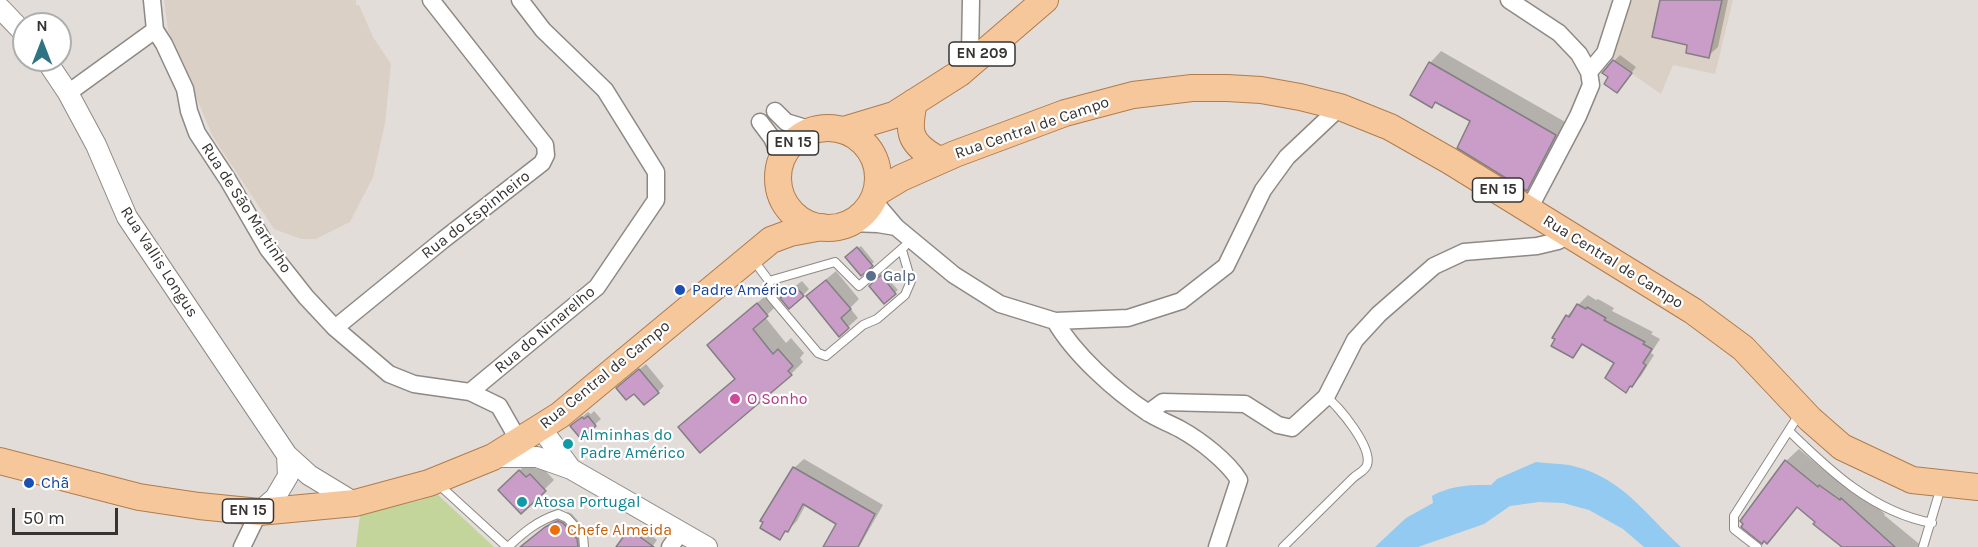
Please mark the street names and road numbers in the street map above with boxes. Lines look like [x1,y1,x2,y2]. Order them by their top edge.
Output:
road number: EN 209 [949,42,1015,66]
street label: Rua Central de Campo [952,93,1112,163]
road number: EN 15 [768,131,818,155]
street label: Rua de São Martinho [197,139,295,277]
street label: Rua do Espinheiro [418,167,534,263]
road number: EN 15 [1472,178,1524,202]
street label: Rua Vallis Longus [116,203,202,321]
street label: Rua Central de Campo [1539,211,1687,313]
street label: Rua do Ninarelho [491,282,599,378]
street label: Rua Central de Campo [536,317,674,433]
road number: EN 15 [222,499,274,523]

